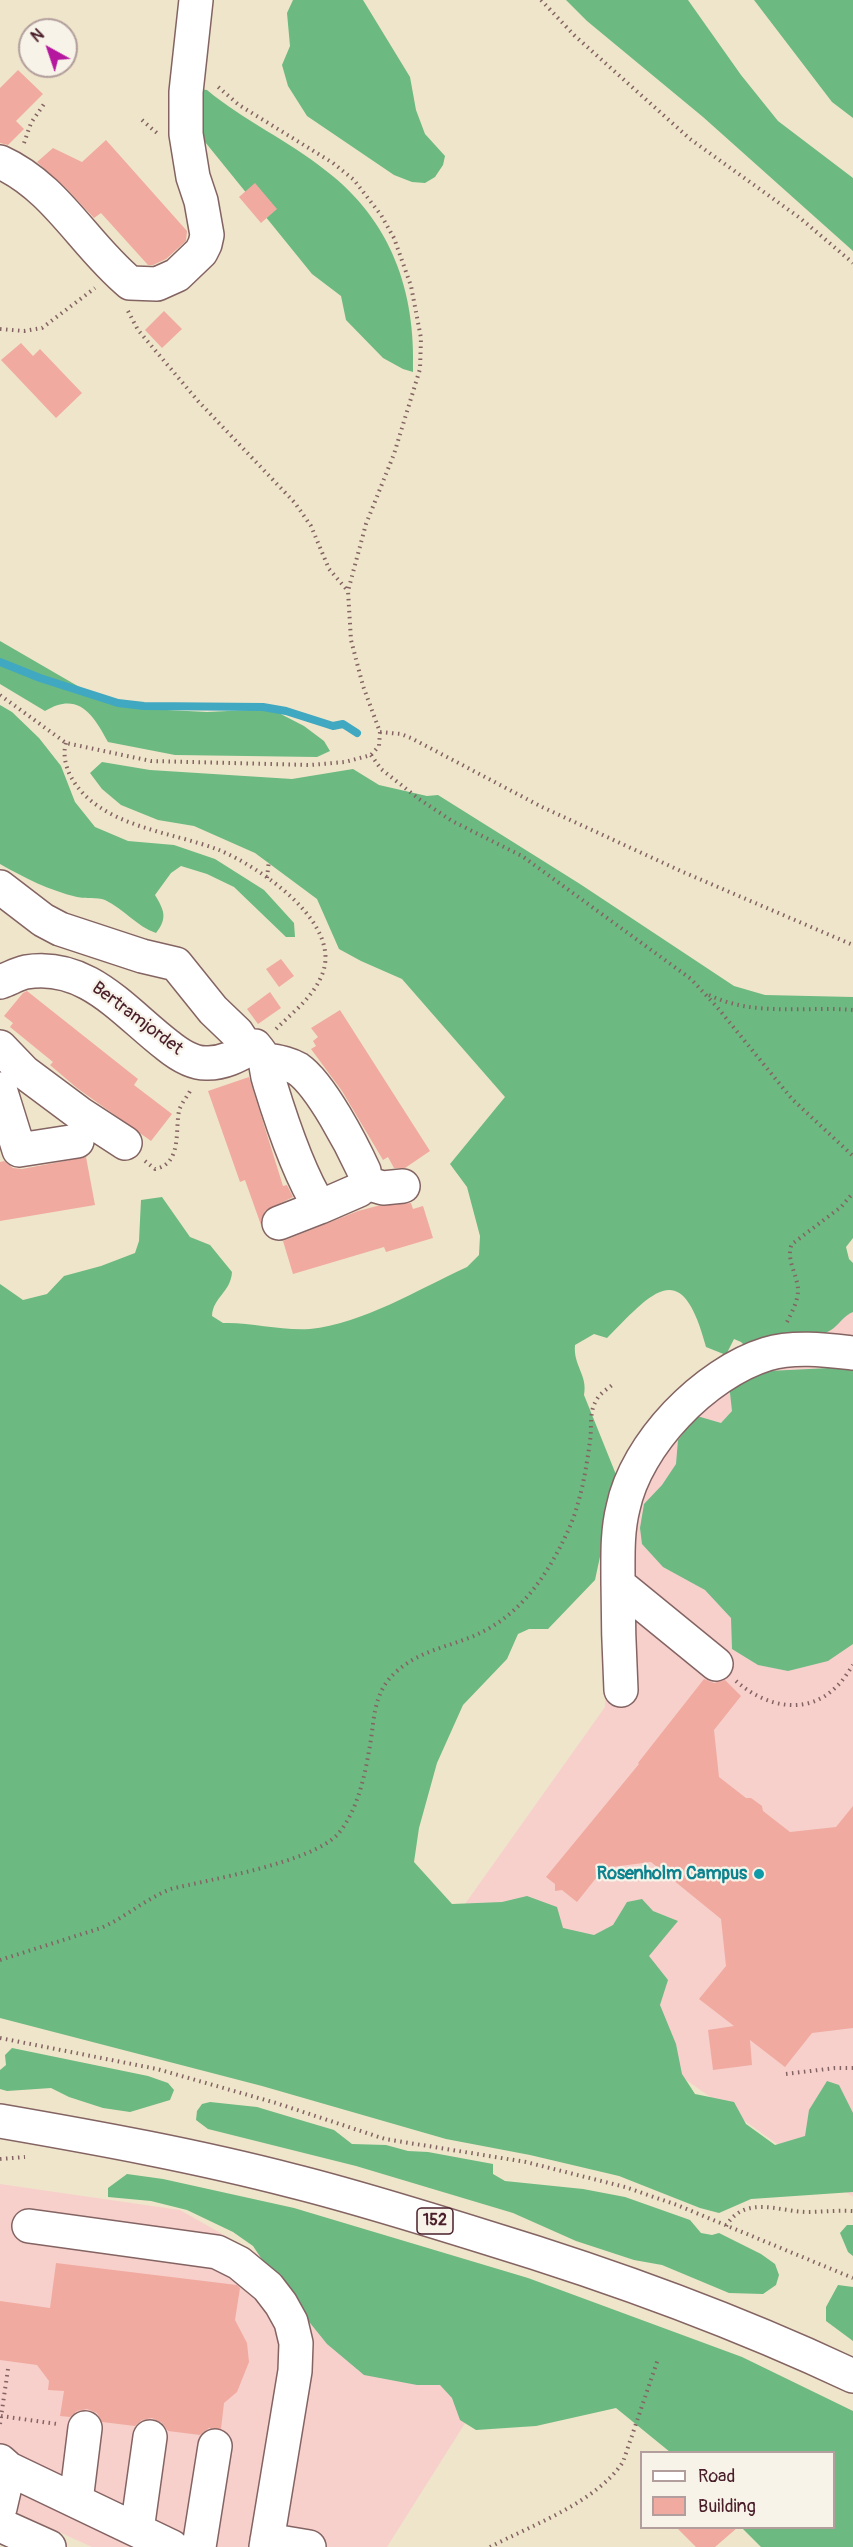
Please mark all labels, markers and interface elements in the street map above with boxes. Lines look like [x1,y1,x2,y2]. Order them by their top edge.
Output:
north arrow [18,18,78,78]
text: N [27,25,48,47]
street label: Bertramjordet [87,978,187,1060]
place label: Rosenholm Campus [597,1863,747,1885]
marker: Rosenholm Campus [752,1867,766,1881]
road number: 152 [417,2208,453,2234]
legend [640,2451,835,2529]
text: Road [698,2465,735,2488]
text: Building [698,2495,756,2518]

